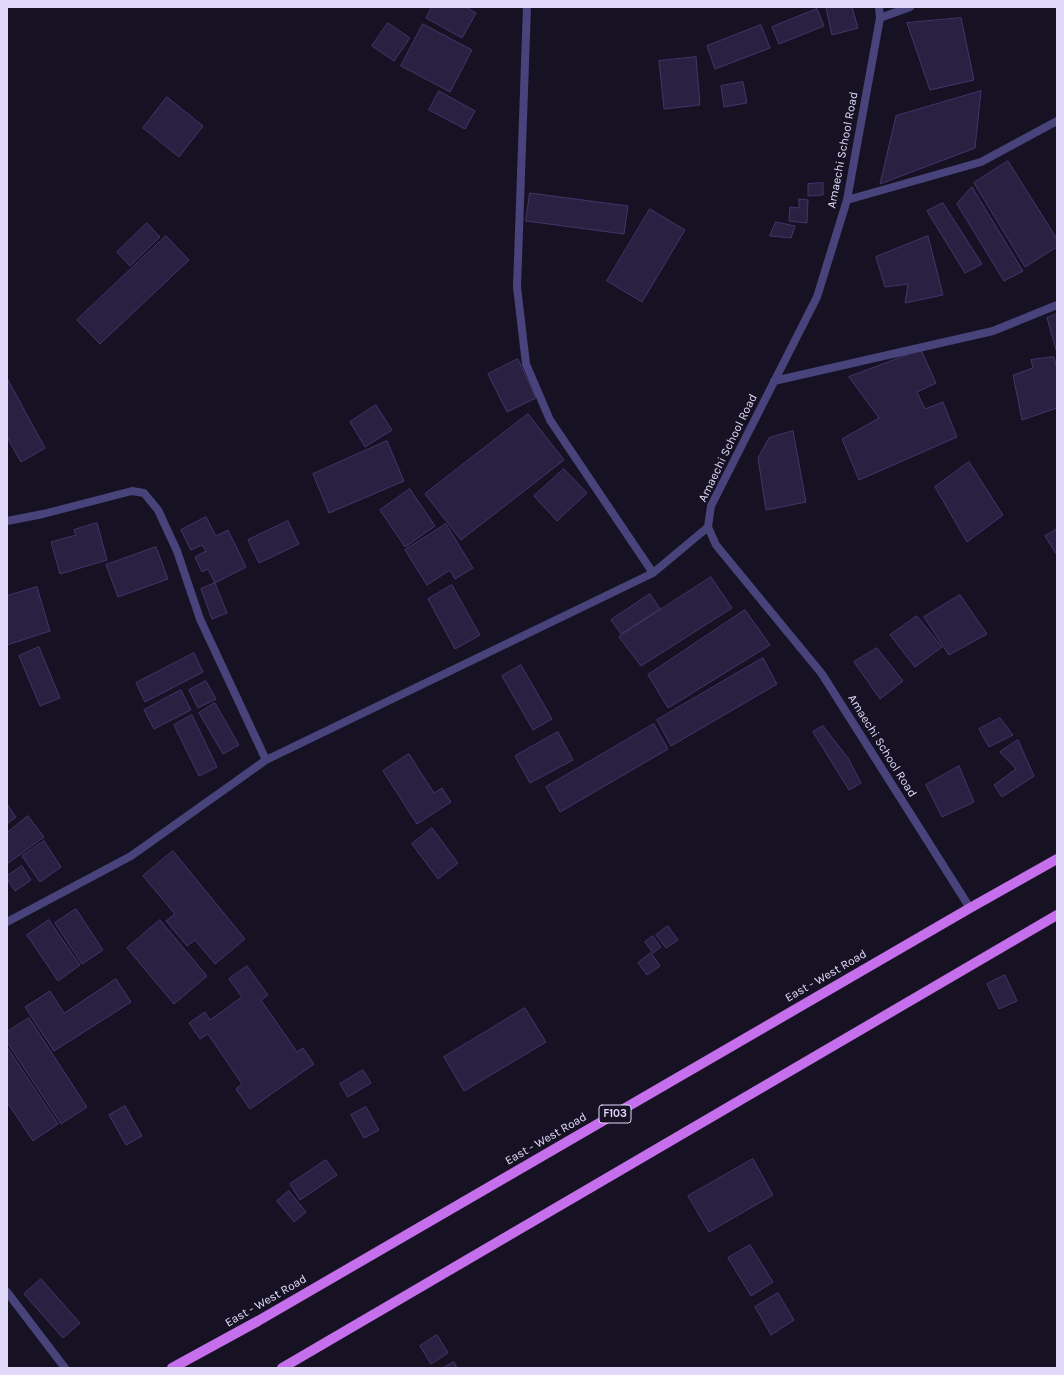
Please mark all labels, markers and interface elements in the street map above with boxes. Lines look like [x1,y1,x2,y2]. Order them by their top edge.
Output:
street label: Amaechi School Road [825,91,861,209]
street label: Amaechi School Road [696,392,760,504]
street label: Amaechi School Road [845,692,919,800]
street label: East - West Road [783,947,869,1005]
road number: F103 [599,1105,631,1123]
street label: East - West Road [503,1110,589,1168]
street label: East - West Road [223,1272,309,1330]

